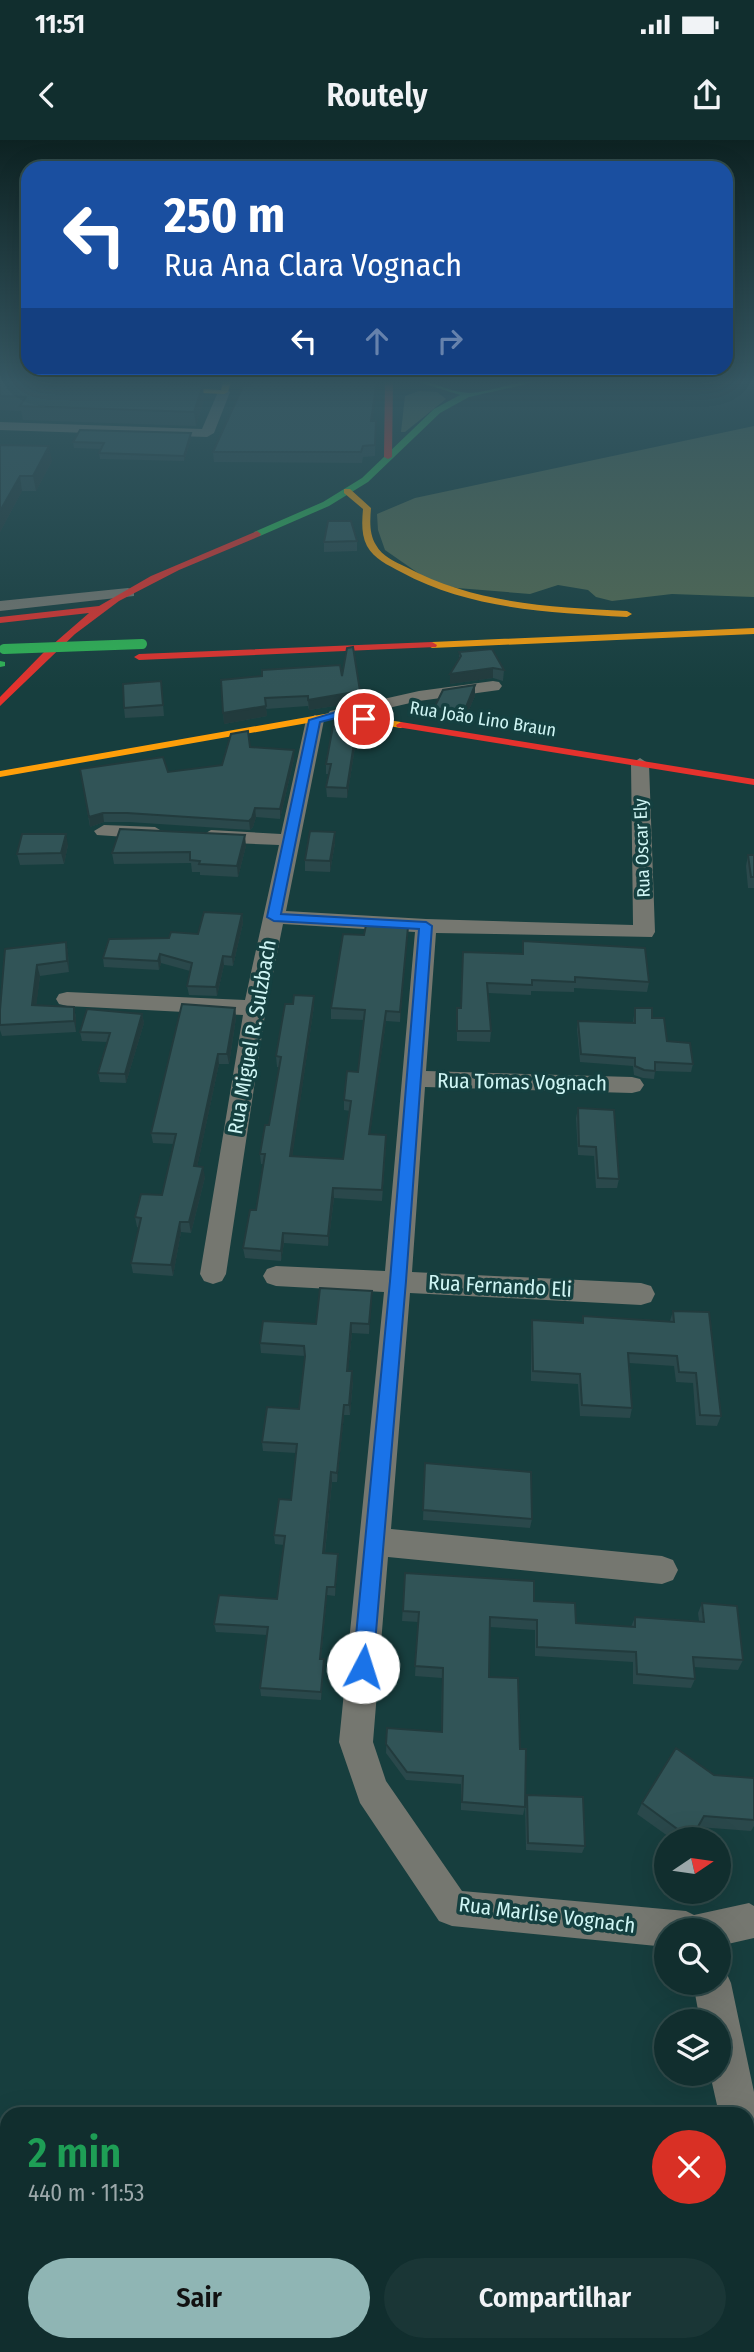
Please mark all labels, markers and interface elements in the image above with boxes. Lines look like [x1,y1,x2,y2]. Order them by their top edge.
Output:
text: 11:51 [35,9,85,40]
icon: back [28,76,66,114]
text: Routely [326,76,428,114]
icon: share [688,76,726,114]
text: 250 m [164,186,285,245]
icon: left [49,189,140,280]
text: Rua Ana Clara Vognach [164,246,462,284]
icon: left [285,322,323,360]
icon: ahead [358,322,396,360]
icon: right [431,322,469,360]
pin [334,689,394,749]
street label: Rua João Lino Braun [408,697,558,741]
icon: arrive [345,700,383,738]
street label: Rua Oscar Ely [629,798,655,898]
street label: Rua Miguel R. Sulzbach [222,938,282,1136]
street label: Rua Tomas Vognach [437,1068,607,1096]
street label: Rua Fernando Eli [427,1269,573,1303]
position arrow [326,1630,400,1704]
north arrow [654,1827,732,1904]
map controls [654,1827,731,2086]
street label: Rua Marlise Vognach [457,1891,637,1939]
button: search [654,1918,731,1995]
button: layers [654,2009,731,2086]
text: 2 min [28,2128,121,2178]
button: close [652,2130,726,2204]
text: 440 m · 11:53 [28,2179,144,2207]
button: Sair [28,2258,370,2338]
button: Compartilhar [384,2258,726,2338]

